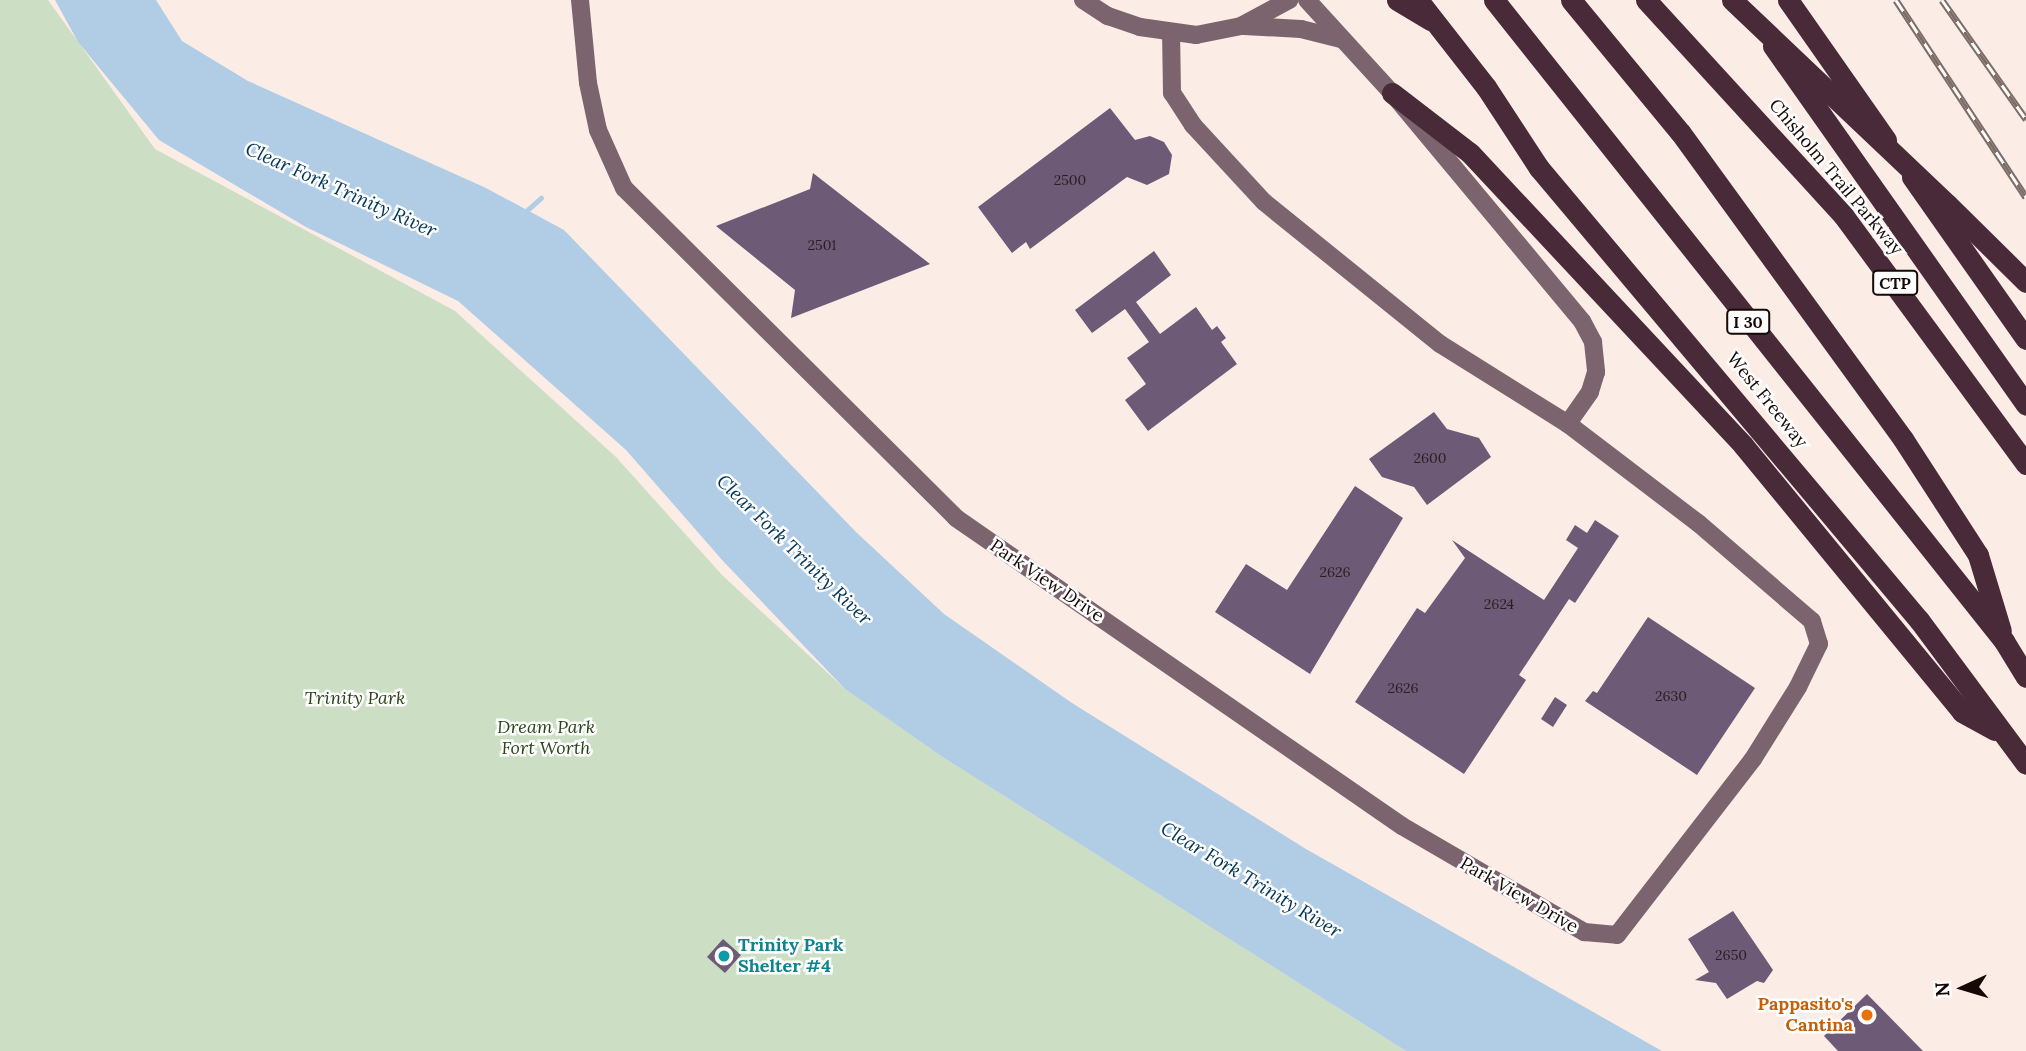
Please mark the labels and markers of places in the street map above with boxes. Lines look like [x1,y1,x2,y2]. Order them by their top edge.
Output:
place label: Trinity Park Shelter #4 [738,935,843,978]
marker: Trinity Park Shelter #4 [716,948,732,964]
place label: Pappasito's Cantina [1758,994,1853,1036]
marker: Pappasito's Cantina [1859,1007,1875,1023]

